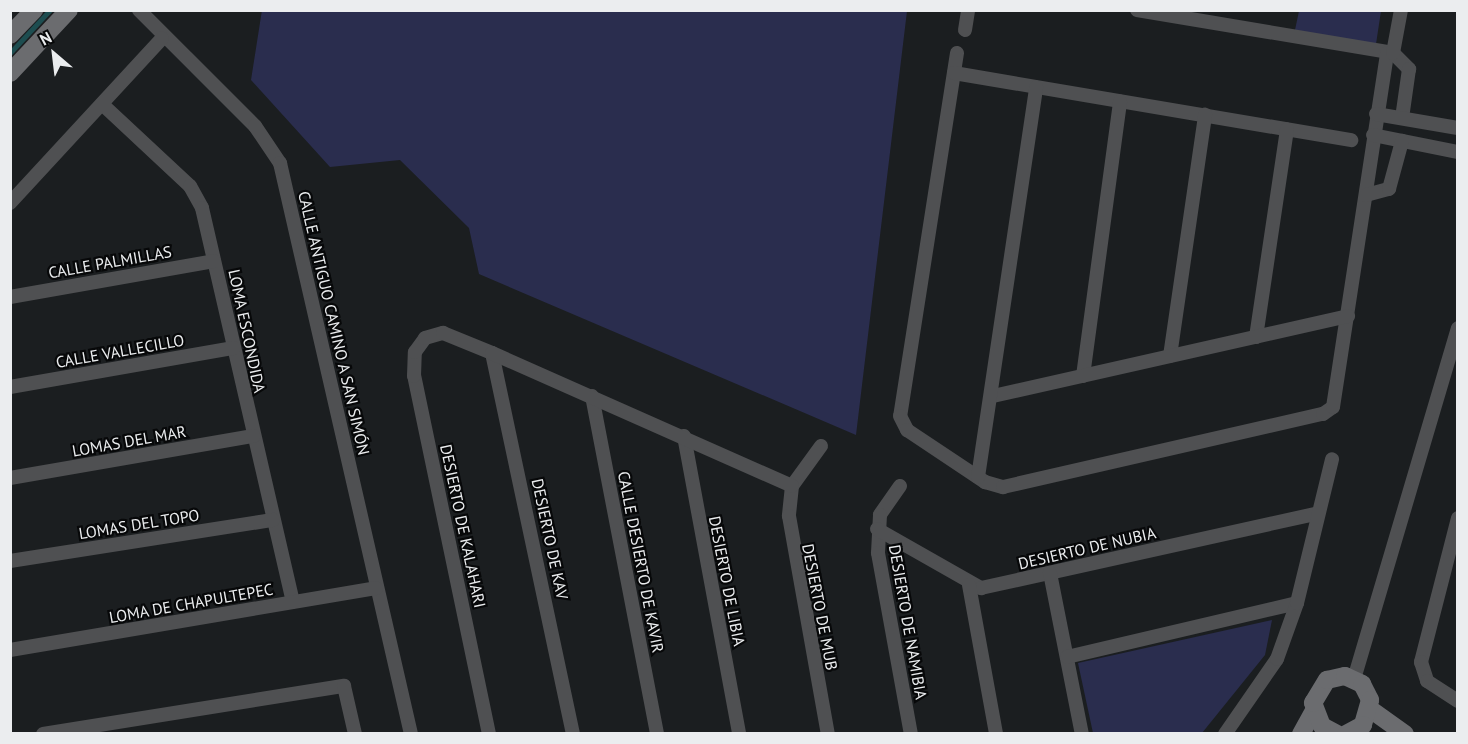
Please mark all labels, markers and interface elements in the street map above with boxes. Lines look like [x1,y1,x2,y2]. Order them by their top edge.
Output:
north arrow [24,24,84,84]
text: N [36,27,55,49]
street label: CALLE ANTIGUO CAMINO A SAN SIMÓN [294,188,374,458]
street label: CALLE PALMILLAS [47,242,173,282]
street label: LOMA ESCONDIDA [224,267,270,395]
street label: CALLE VALLECILLO [54,330,186,372]
street label: LOMAS DEL MAR [70,421,188,461]
street label: DESIERTO DE KALAHARI [436,443,490,609]
street label: CALLE DESIERTO DE KAVIR [614,470,668,654]
street label: DESIERTO DE KAV [528,477,572,601]
street label: LOMAS DEL TOPO [77,505,201,543]
street label: DESIERTO DE LIBIA [705,514,749,648]
street label: DESIERTO DE NUBIA [1016,523,1158,573]
street label: DESIERTO DE MUB [798,542,842,672]
street label: DESIERTO DE NAMIBIA [885,543,931,701]
street label: LOMA DE CHAPULTEPEC [107,579,275,627]

